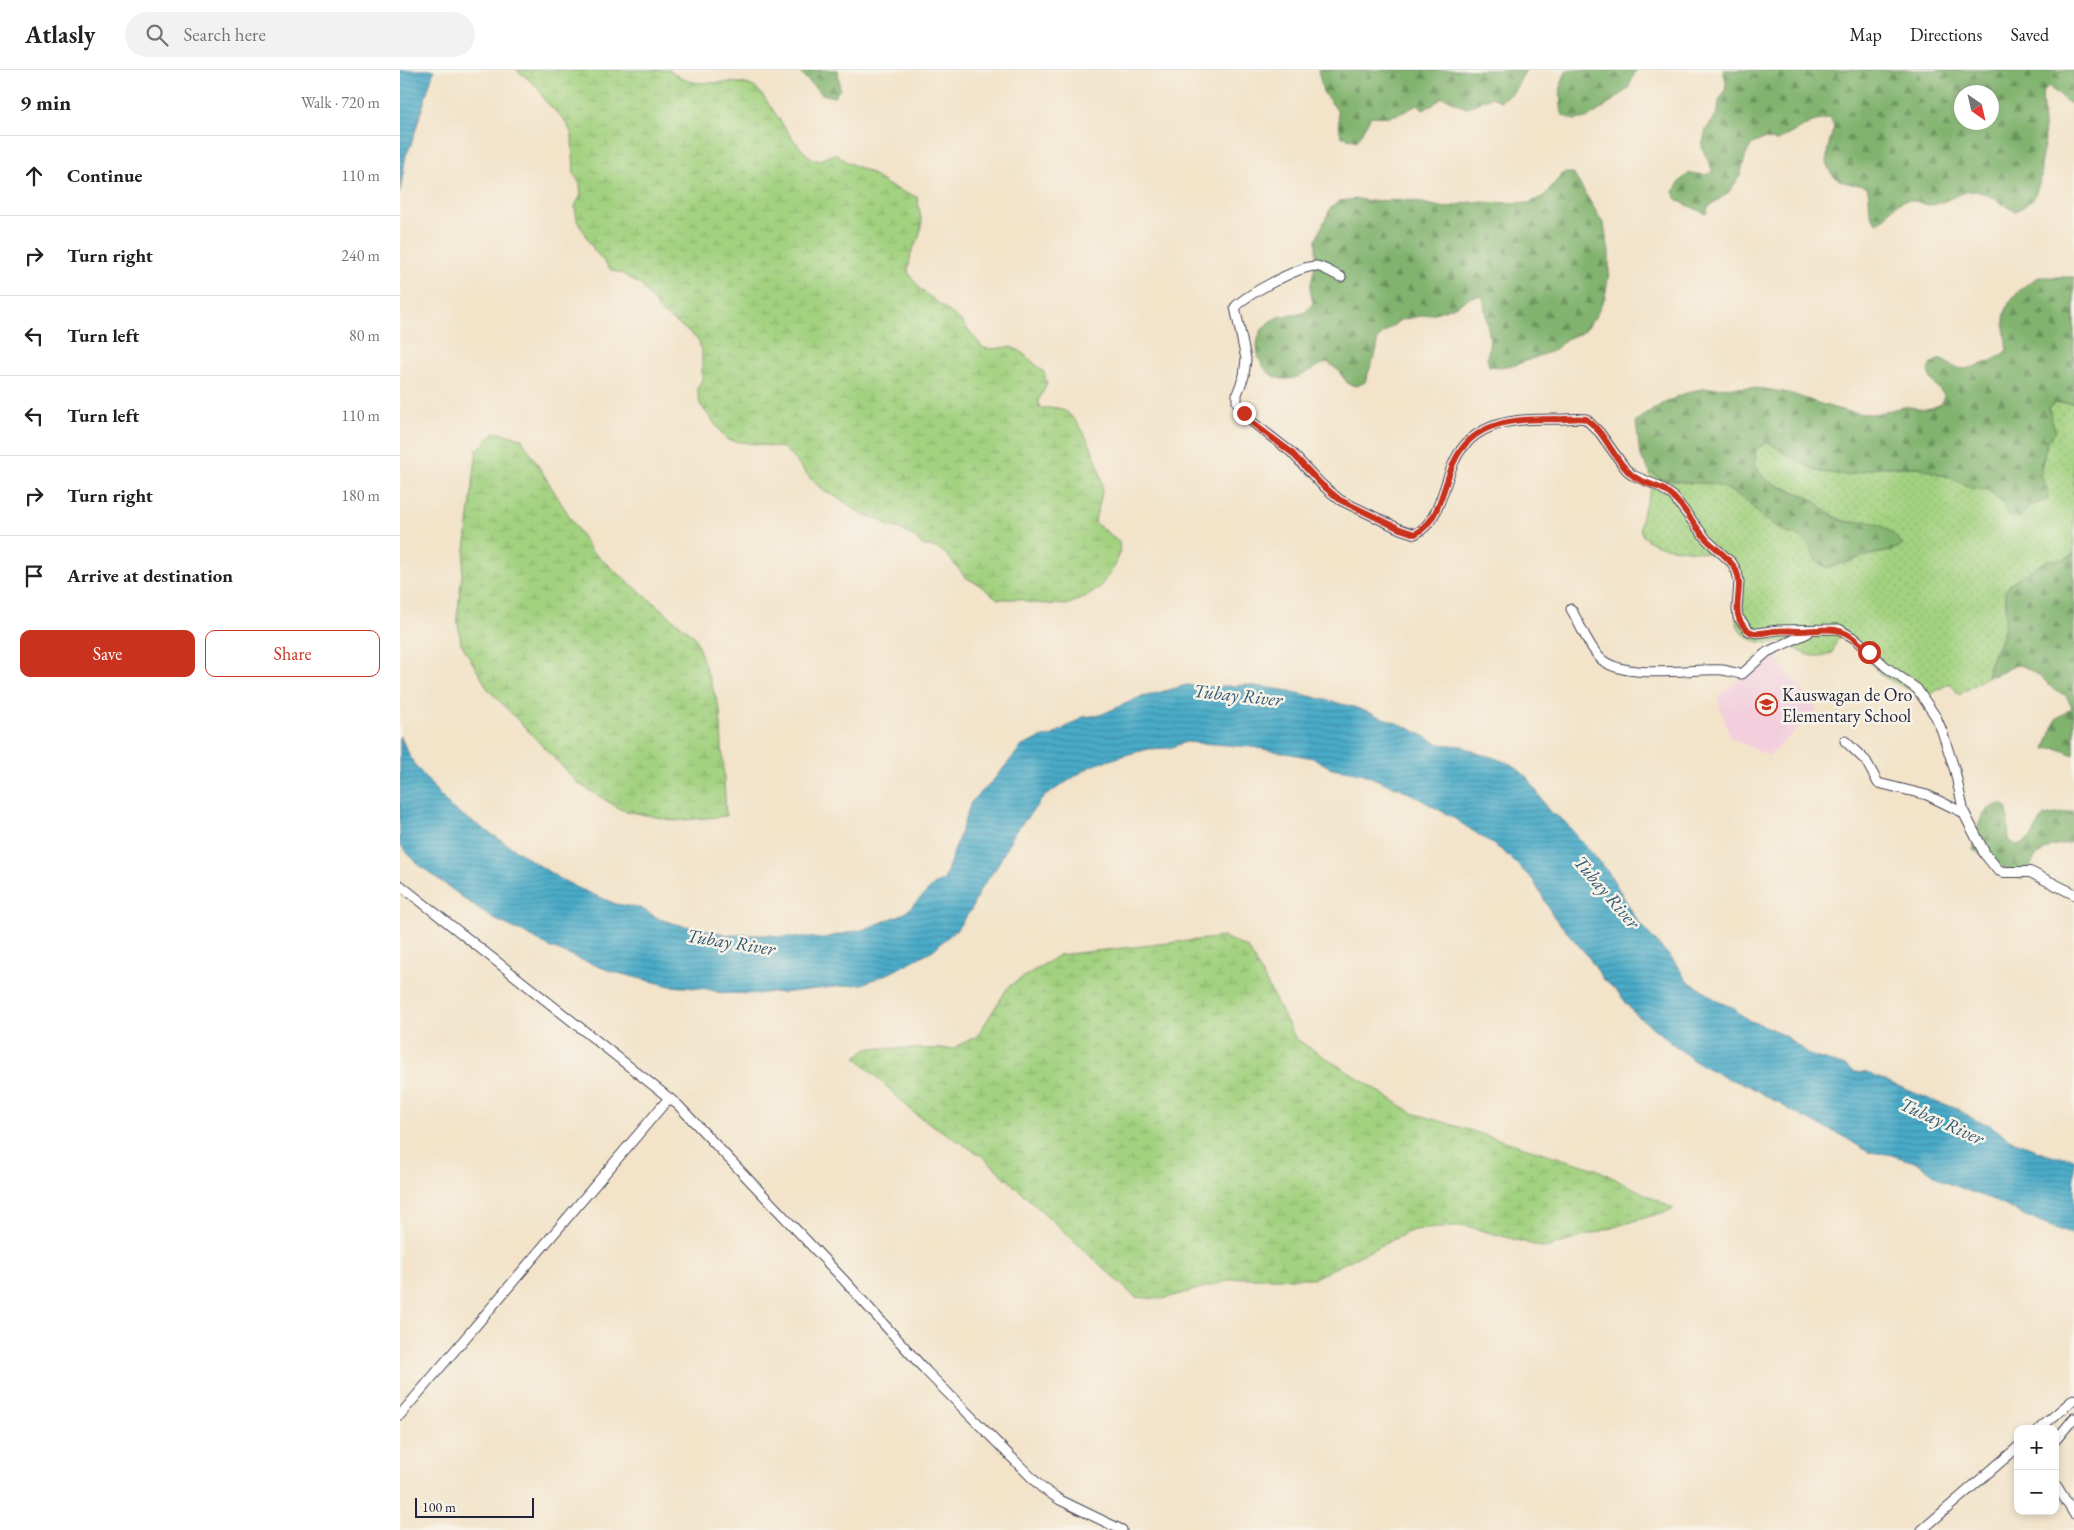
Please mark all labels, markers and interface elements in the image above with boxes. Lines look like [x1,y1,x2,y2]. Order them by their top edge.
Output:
search box [125,12,475,57]
text: Atlasly [25,19,95,50]
icon: search [143,21,171,49]
text: Search here [183,22,266,47]
text: Map [1850,23,1882,46]
text: Directions [1910,23,1982,46]
text: Saved [2010,23,2049,46]
north arrow [1954,85,1999,130]
text: 9 min [20,89,71,116]
text: Walk · 720 m [301,92,380,113]
icon: ahead [20,162,48,190]
text: Continue [67,163,142,188]
text: 110 m [341,165,380,186]
icon: right [20,242,48,270]
text: Turn right [67,243,153,268]
text: 240 m [341,245,380,266]
icon: left [20,322,48,350]
text: Turn left [67,323,139,348]
text: 80 m [349,325,380,346]
icon: left [20,402,48,430]
route end [1233,402,1256,425]
text: Turn left [67,403,139,428]
text: 110 m [341,405,380,426]
icon: right [20,482,48,510]
text: Turn right [67,483,153,508]
text: 180 m [341,485,380,506]
icon: arrive [20,562,48,590]
text: Arrive at destination [67,563,233,588]
button: Save [20,630,195,677]
button: Share [205,630,380,677]
route start [1858,641,1881,664]
water label: Tubay River [1192,678,1284,712]
place label: Kauswagan de Oro Elementary School [1782,683,1913,727]
school or university icon: Kauswagan de Oro Elementary School [1754,692,1778,716]
water label: Tubay River [1568,850,1646,934]
water label: Tubay River [685,923,778,961]
water label: Tubay River [1896,1091,1989,1151]
map controls [2014,1425,2059,1515]
button: + [2014,1425,2059,1470]
button: − [2014,1470,2059,1515]
scale bar [415,1495,534,1518]
text: 100 m [422,1498,456,1516]

